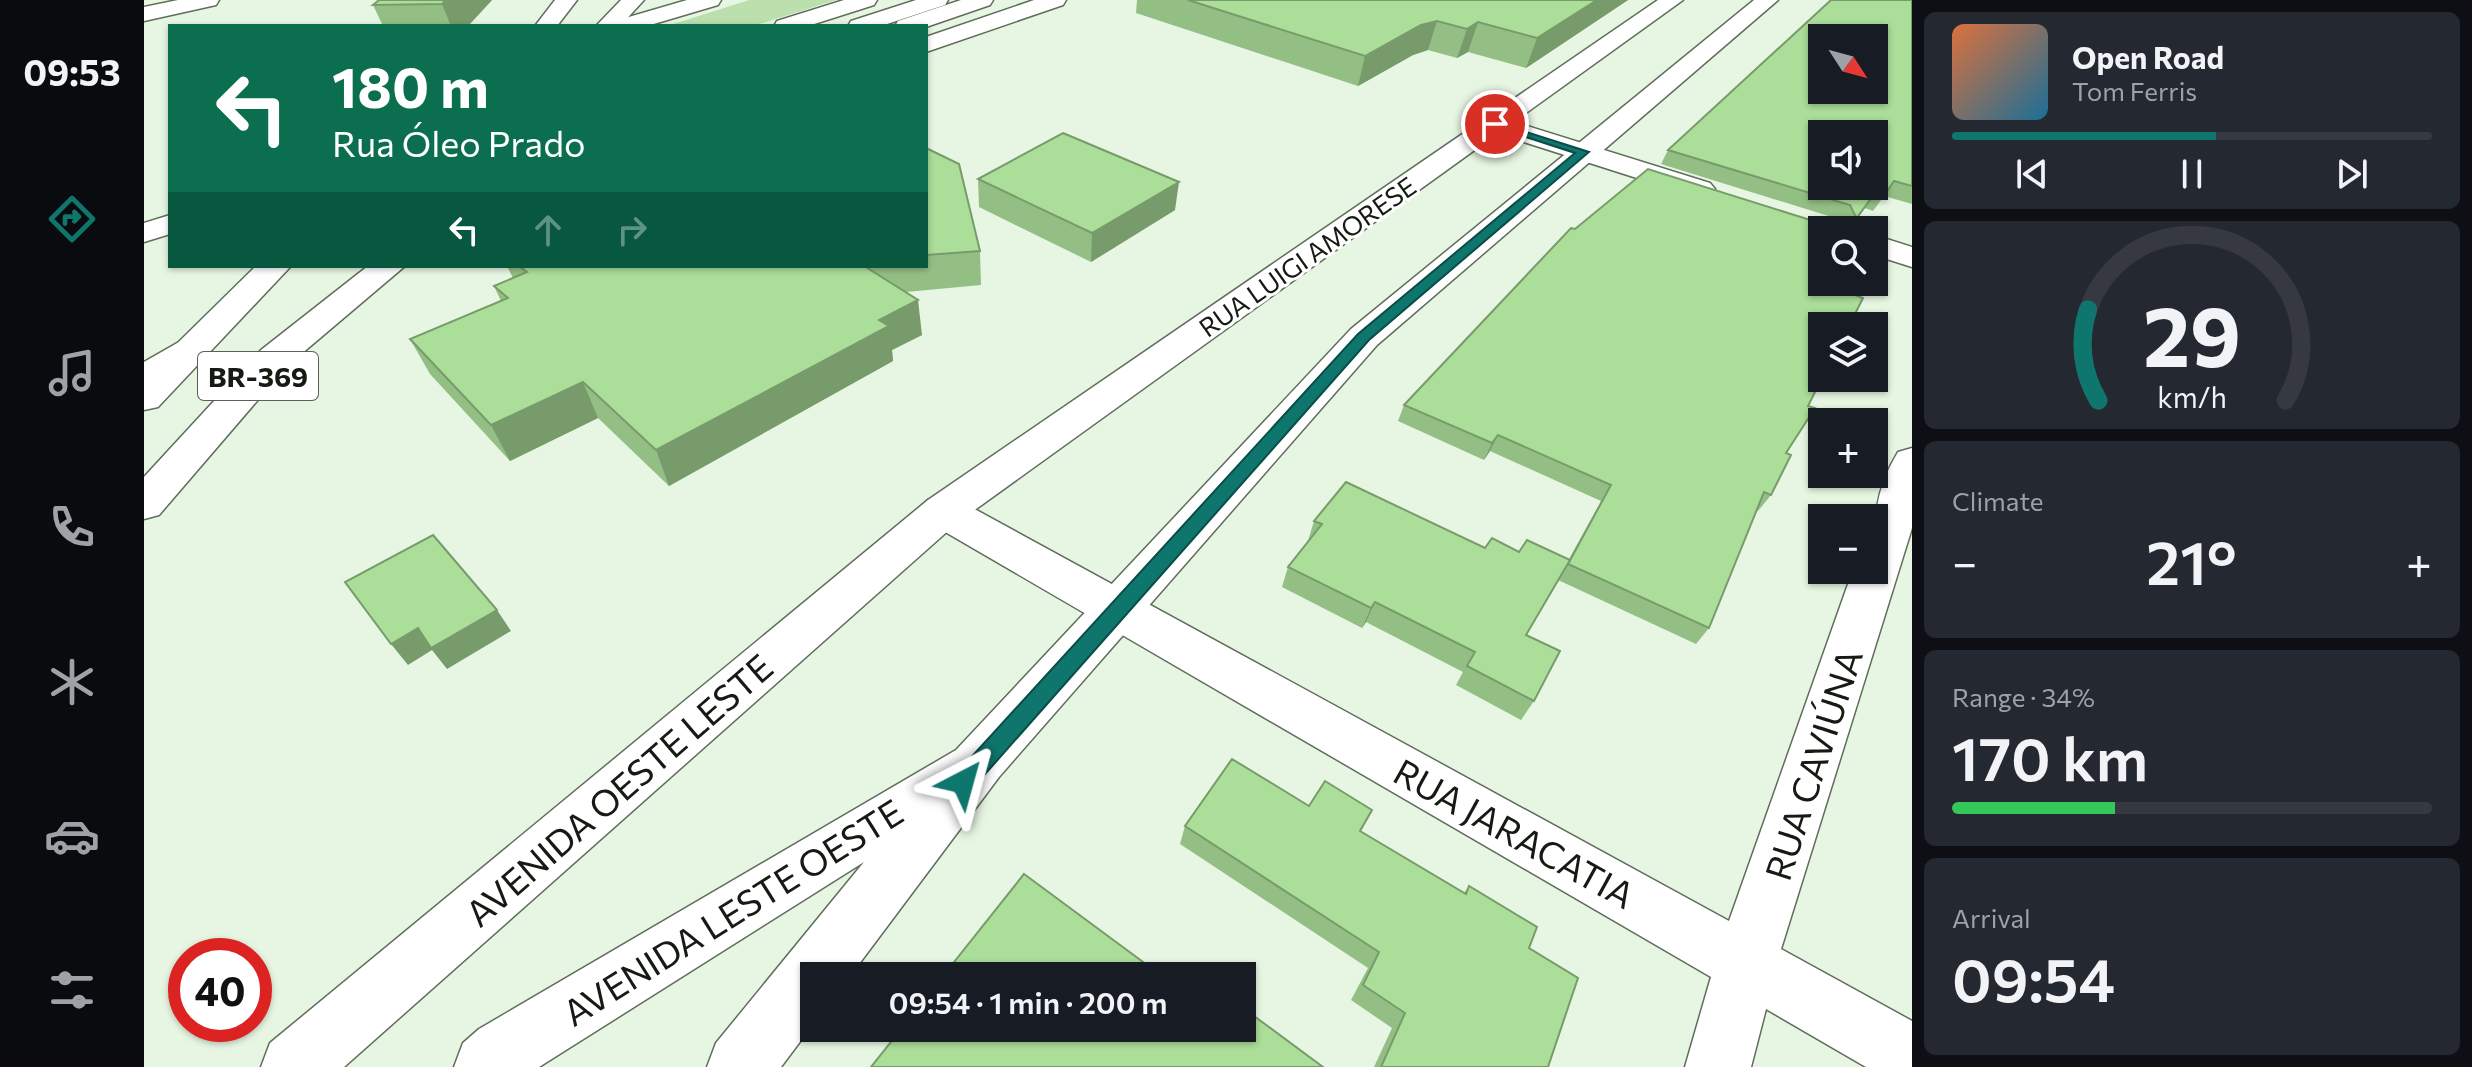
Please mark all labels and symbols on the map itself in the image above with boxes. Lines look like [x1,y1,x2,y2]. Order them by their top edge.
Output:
north arrow [1808,24,1888,104]
pin [1461,90,1529,158]
street label: RUA LUIGI AMORESE [1193,169,1421,343]
road number: BR-369 [198,352,318,400]
street label: RUA CAVIÚNA [1754,643,1870,885]
street label: AVENIDA OESTE LESTE [455,644,781,934]
position arrow [921,740,1005,824]
street label: RUA JARACATIA [1387,748,1643,916]
street label: AVENIDA LESTE OESTE [554,788,910,1034]
speed limit sign: 40 [168,938,272,1042]

